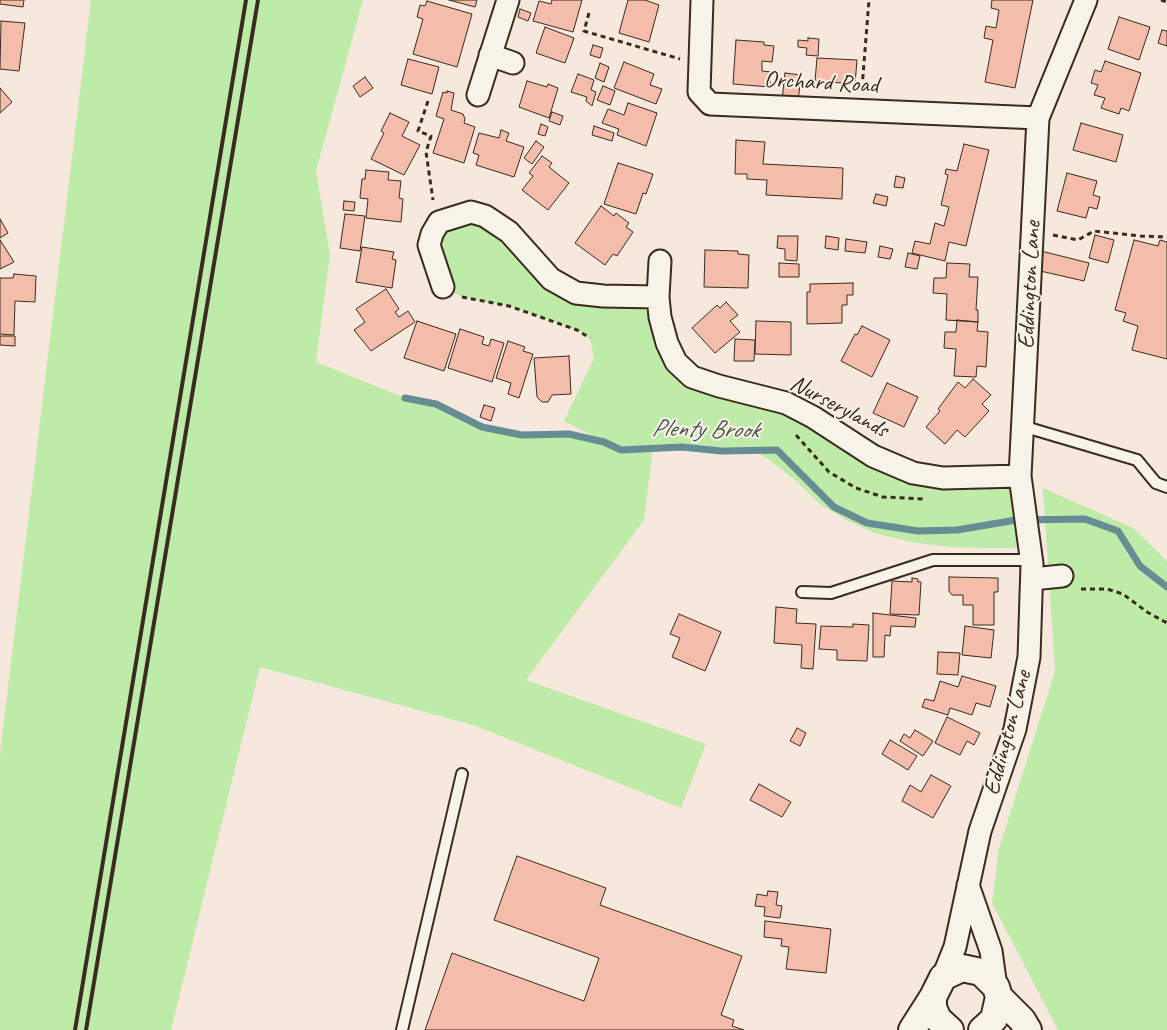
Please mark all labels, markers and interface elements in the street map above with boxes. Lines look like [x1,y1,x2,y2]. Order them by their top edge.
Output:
street label: Orchard Road [763,66,879,100]
street label: Eddington Lane [1012,220,1048,350]
street label: Nurserylands [785,369,893,445]
water label: Plenty Brook [651,414,759,446]
street label: Eddington Lane [978,668,1038,798]

